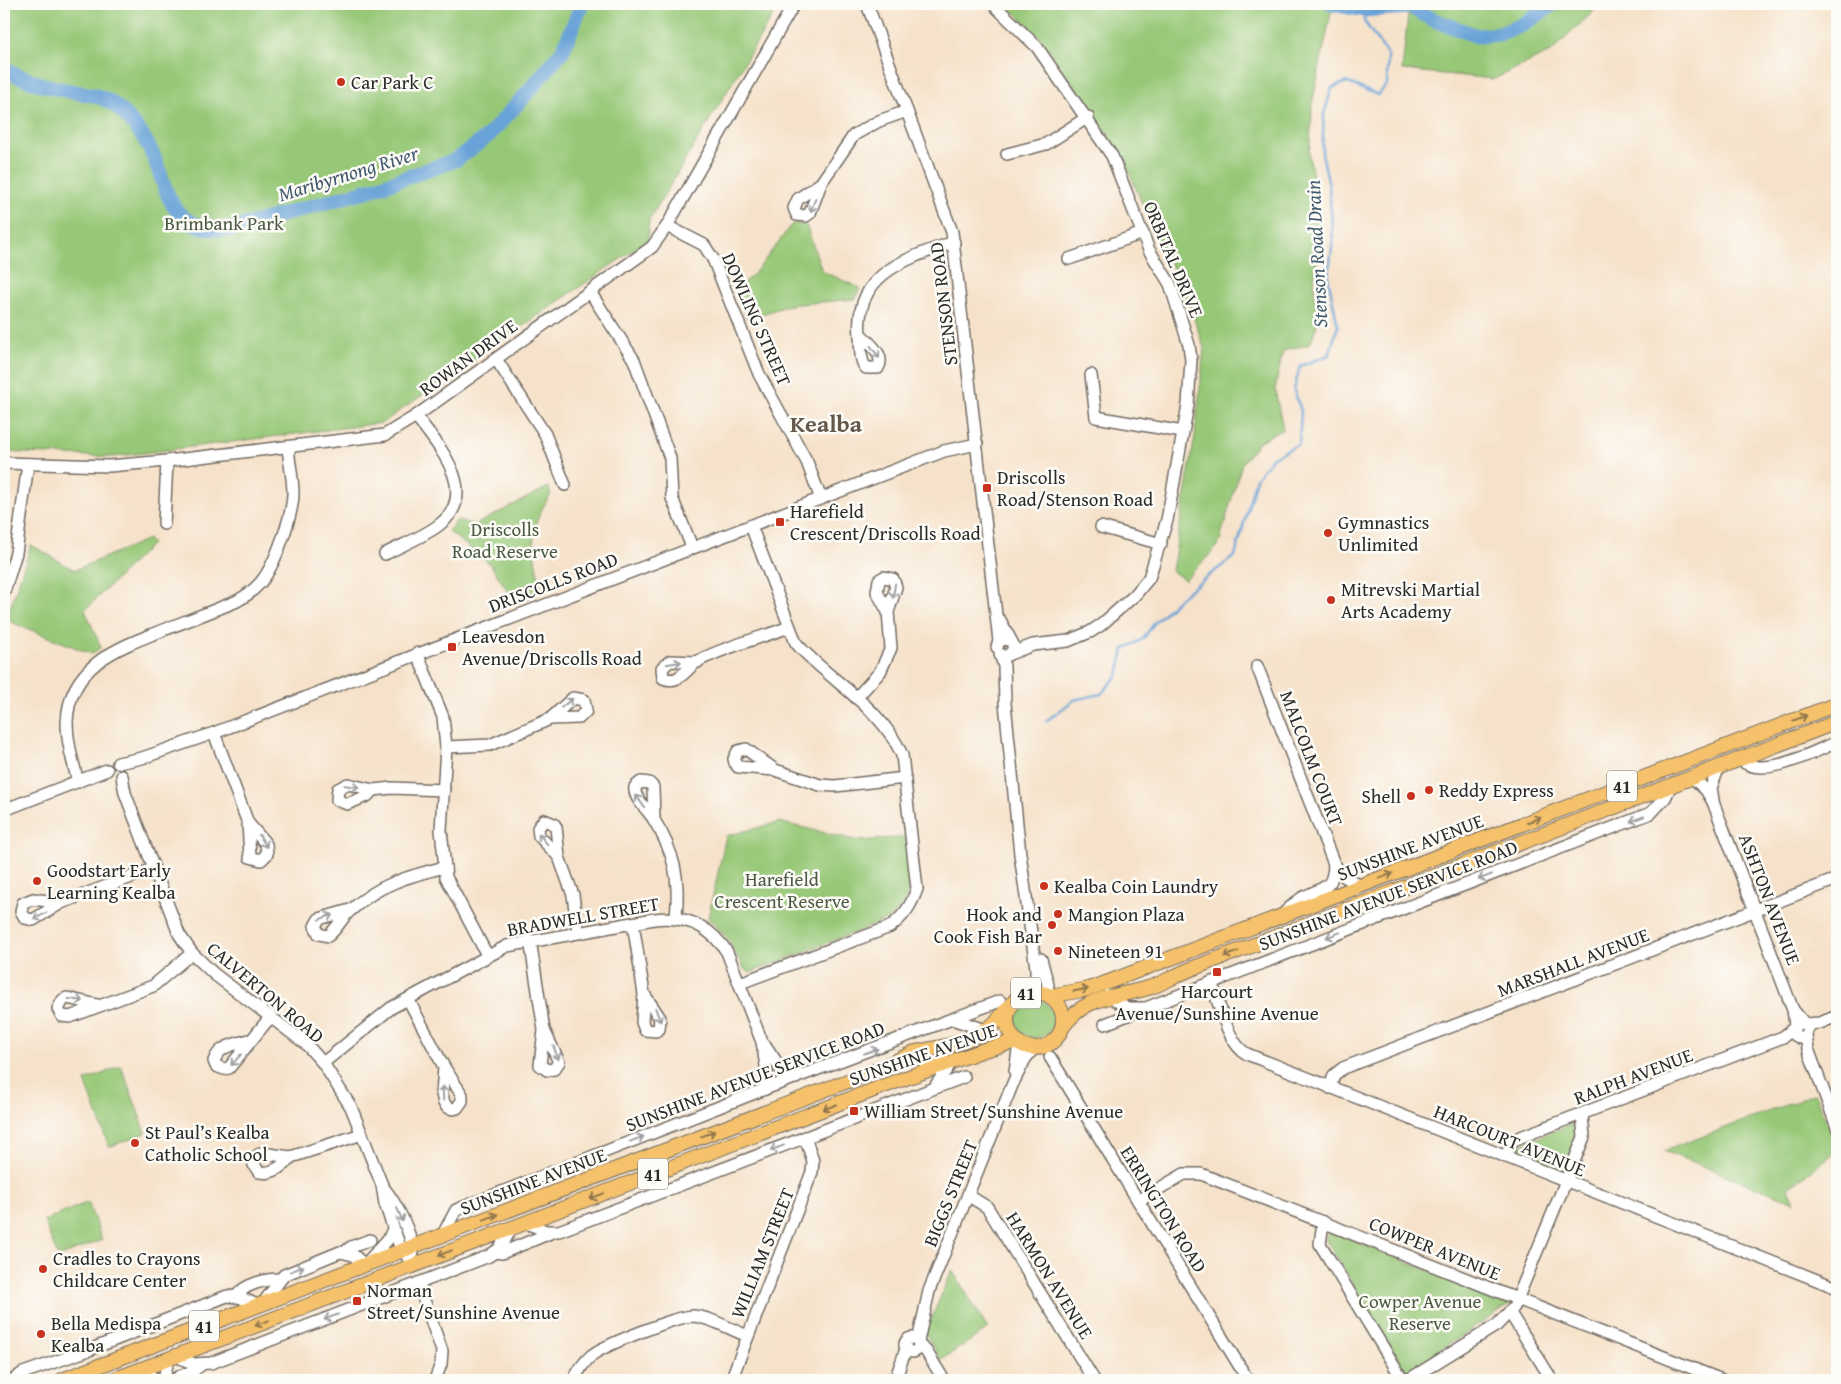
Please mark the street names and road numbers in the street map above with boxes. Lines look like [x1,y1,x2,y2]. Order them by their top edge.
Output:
street label: ORBITAL DRIVE [1137,196,1211,322]
street label: STENSON ROAD [922,241,964,367]
street label: DOWLING STREET [715,248,799,390]
street label: ROWAN DRIVE [413,311,523,402]
street label: DRISCOLLS ROAD [484,544,622,620]
street label: MALCOLM COURT [1273,686,1351,830]
road number: 41 [1607,770,1637,801]
street label: SUNSHINE AVENUE [1333,806,1488,888]
street label: ASHTON AVENUE [1732,829,1808,969]
street label: SUNSHINE AVENUE SERVICE ROAD [1254,833,1522,957]
street label: BRADWELL STREET [505,889,661,943]
street label: MARSHALL AVENUE [1493,920,1653,1004]
street label: CALVERTON ROAD [201,935,331,1049]
road number: 41 [1011,978,1041,1008]
street label: SUNSHINE AVENUE SERVICE ROAD [621,1014,889,1138]
street label: SUNSHINE AVENUE [845,1015,1001,1092]
street label: RALPH AVENUE [1569,1040,1697,1112]
street label: HARCOURT AVENUE [1430,1097,1590,1183]
street label: BIGGS STREET [916,1135,984,1251]
street label: SUNSHINE AVENUE [456,1140,611,1222]
street label: ERRINGTON ROAD [1114,1140,1214,1278]
road number: 41 [638,1158,668,1190]
street label: WILLIAM STREET [723,1183,801,1322]
street label: HARMON AVENUE [1000,1206,1101,1344]
street label: COWPER AVENUE [1365,1209,1505,1287]
road number: 41 [189,1310,219,1342]

